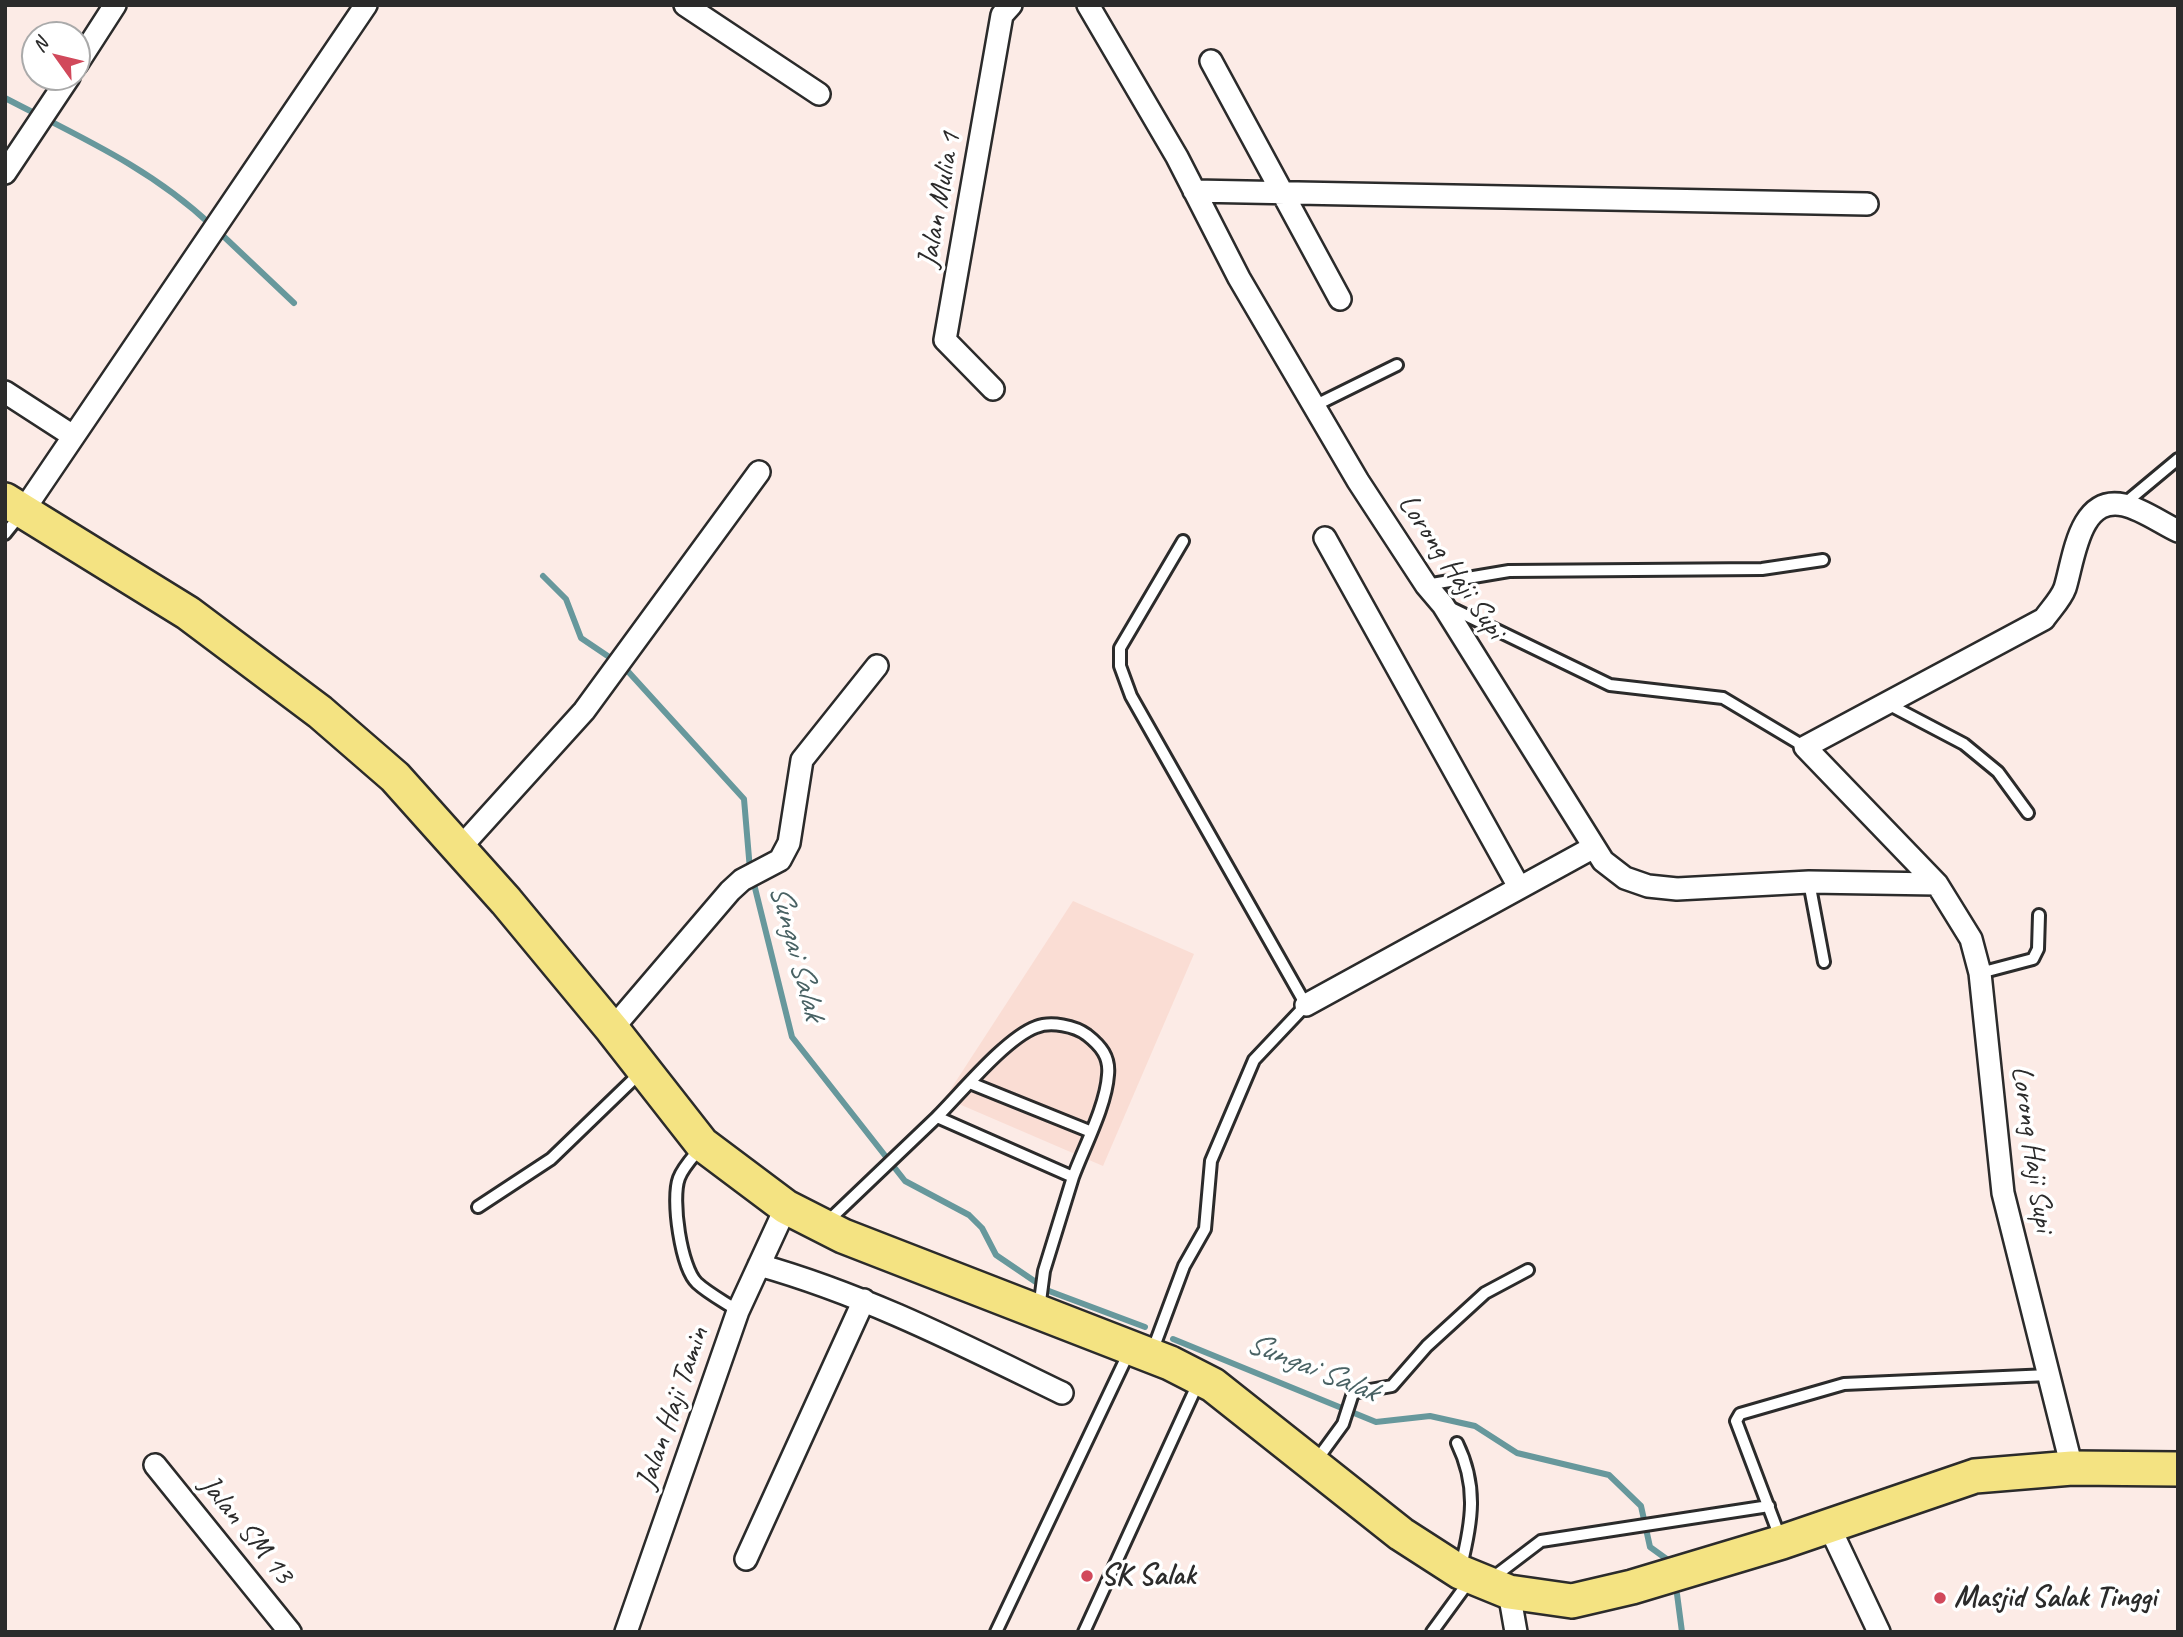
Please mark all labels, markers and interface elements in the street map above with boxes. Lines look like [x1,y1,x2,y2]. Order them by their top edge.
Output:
north arrow [21,21,91,91]
text: N [27,34,53,57]
street label: Jalan Mulia 1 [910,130,970,270]
street label: Lorong Haji Supi [1389,488,1513,646]
water label: Sungai Salak [760,880,832,1024]
street label: Lorong Haji Supi [2003,1064,2061,1234]
street label: Jalan Haji Tamin [628,1322,718,1494]
water label: Sungai Salak [1241,1324,1383,1412]
street label: Jalan SM 13 [191,1468,301,1592]
place label: SK Salak [1101,1558,1195,1594]
marker: SK Salak [1079,1568,1095,1584]
place label: Masjid Salak Tinggi [1954,1580,2156,1616]
marker: Masjid Salak Tinggi [1932,1590,1948,1606]

